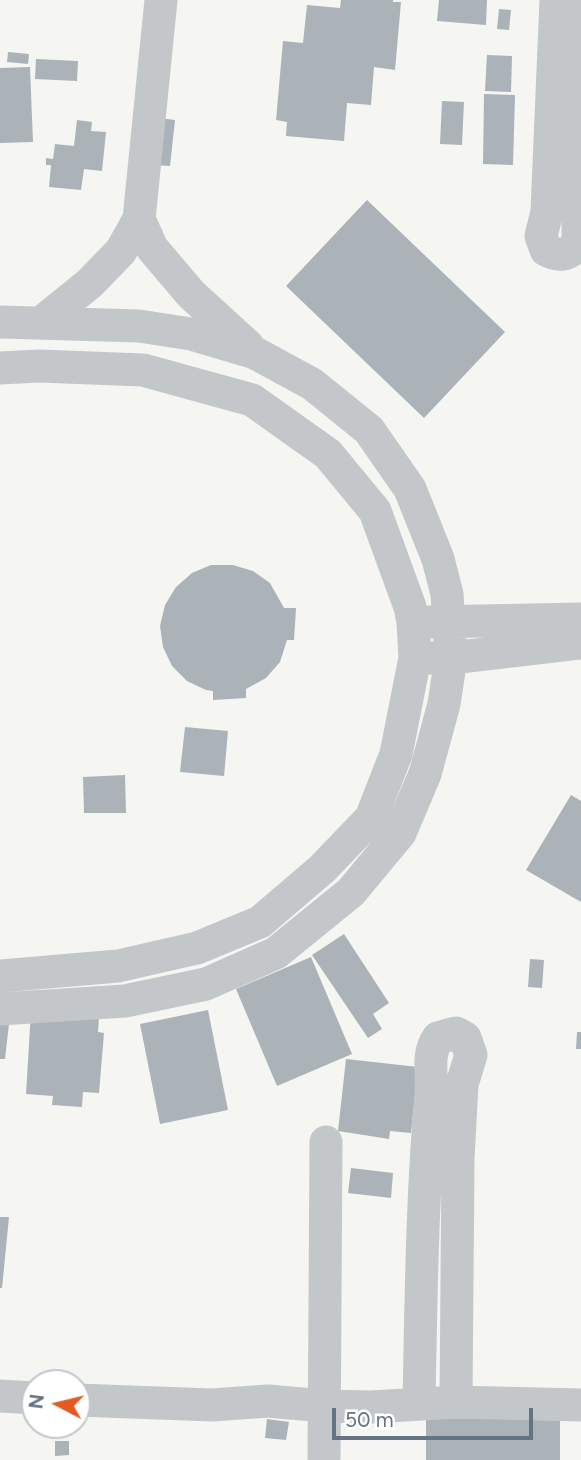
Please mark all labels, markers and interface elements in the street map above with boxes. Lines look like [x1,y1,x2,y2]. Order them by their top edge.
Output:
north arrow [21,1369,91,1439]
text: N [24,1393,49,1410]
scale bar [336,1394,537,1438]
text: 50 m [345,1407,394,1432]

